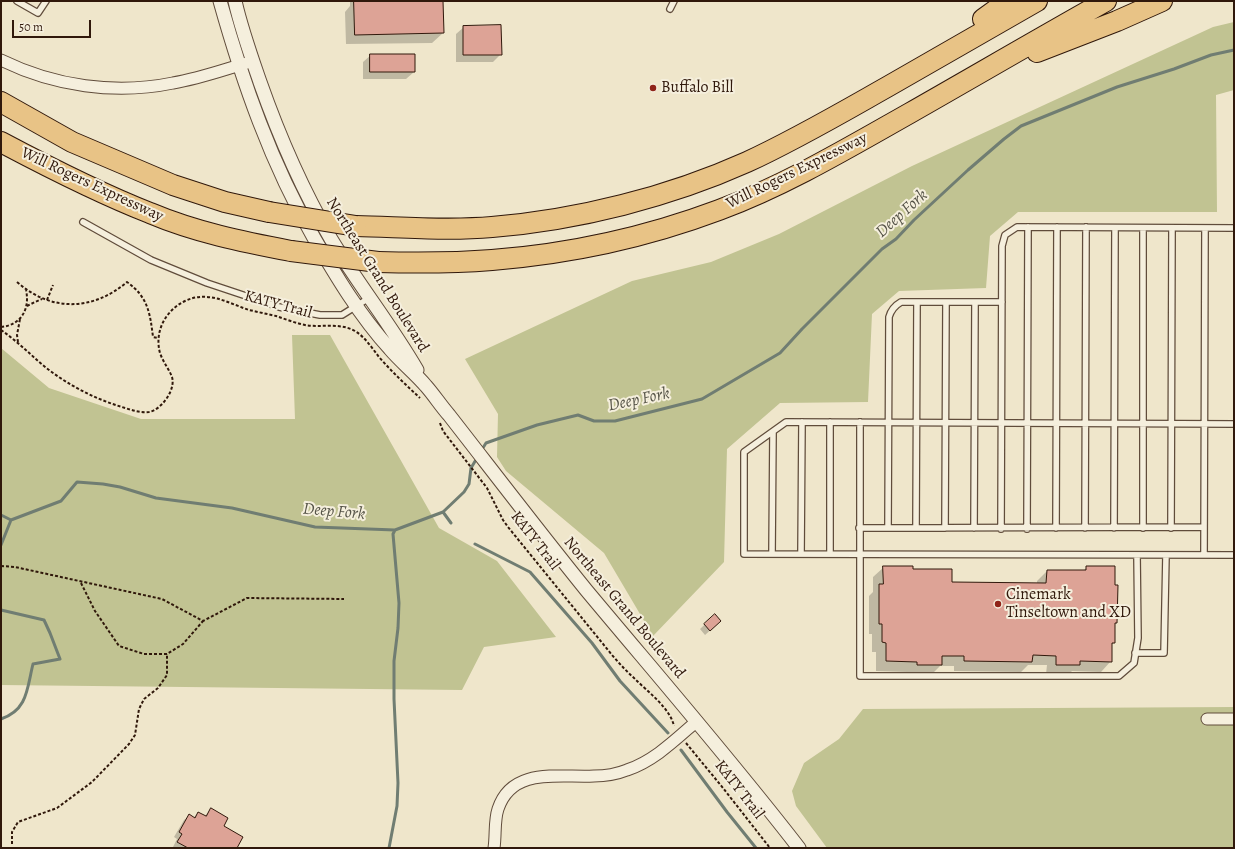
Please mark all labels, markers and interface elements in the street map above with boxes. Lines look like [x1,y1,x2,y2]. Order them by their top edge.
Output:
scale bar [14,12,93,38]
text: 50 m [19,19,43,35]
place label: Buffalo Bill [661,78,733,98]
marker: Buffalo Bill [648,83,658,93]
street label: Will Rogers Expressway [723,128,871,214]
street label: Will Rogers Expressway [18,144,166,226]
water label: Deep Fork [872,186,932,242]
street label: Northeast Grand Boulevard [321,194,433,356]
street label: KATY Trail [242,287,314,323]
water label: Deep Fork [606,384,672,416]
water label: Deep Fork [302,499,366,525]
street label: KATY Trail [506,508,564,574]
street label: Northeast Grand Boulevard [559,533,689,683]
place label: Cinemark Tinseltown and XD [1006,585,1131,623]
marker: Cinemark Tinseltown and XD [993,599,1003,609]
street label: KATY Trail [710,757,768,823]

